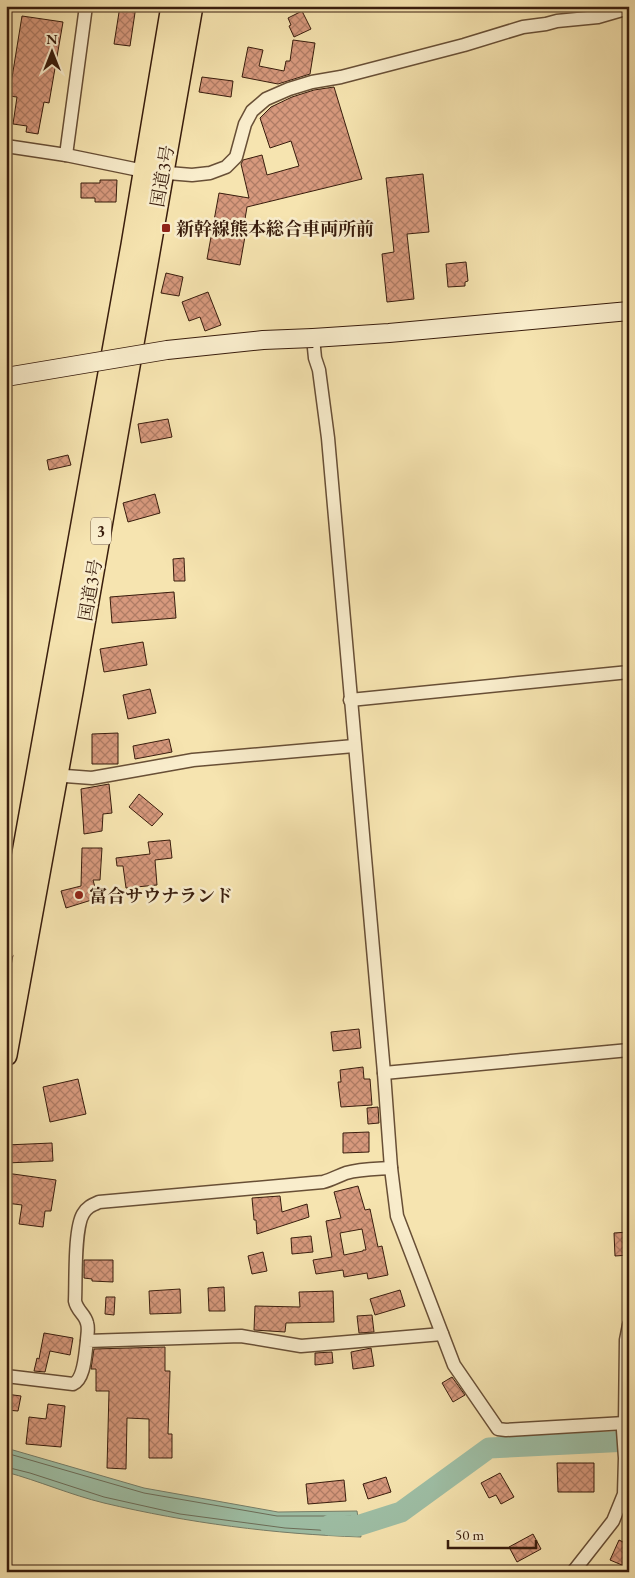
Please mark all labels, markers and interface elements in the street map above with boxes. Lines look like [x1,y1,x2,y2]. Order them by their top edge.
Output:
north arrow [28,28,78,78]
text: N [46,30,58,48]
street label: 国道3号 [145,143,179,209]
place label: 新幹線熊本総合車両所前 [176,217,374,240]
marker: 新幹線熊本総合車両所前 [160,222,172,234]
road number: 3 [91,518,111,544]
street label: 国道3号 [73,557,107,623]
place label: 富合サウナランド [89,884,233,907]
marker: 富合サウナランド [73,889,85,901]
scale bar [448,1518,535,1550]
text: 50 m [455,1525,484,1544]

